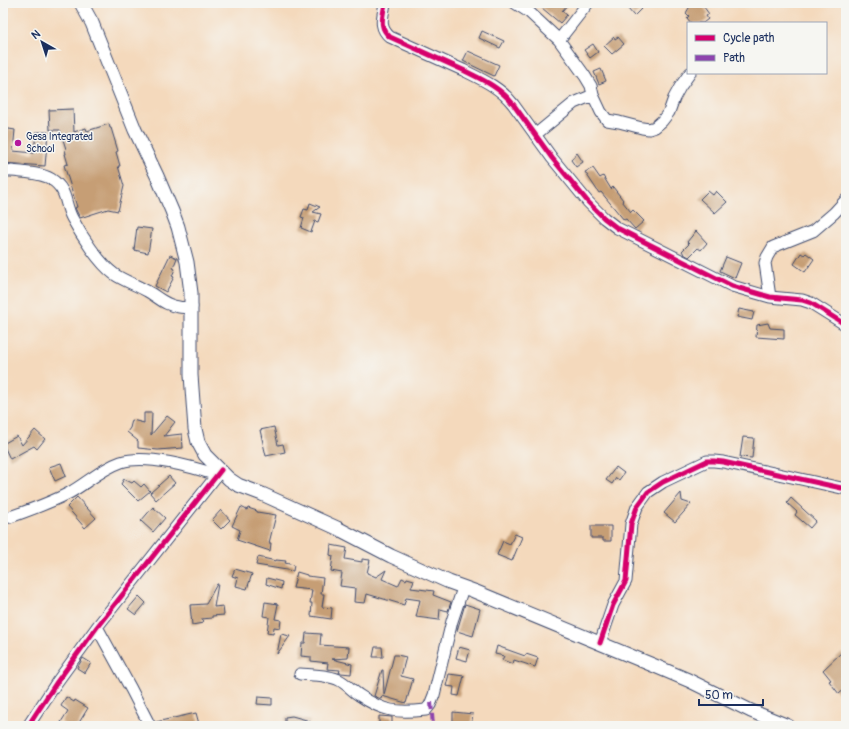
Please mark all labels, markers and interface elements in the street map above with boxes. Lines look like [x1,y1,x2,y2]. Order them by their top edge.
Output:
north arrow [22,22,62,62]
legend [687,22,827,74]
text: N [29,27,43,42]
text: Cycle path [723,31,775,46]
text: Path [723,51,745,66]
place label: Gesa Integrated School [26,131,93,155]
marker: Gesa Integrated School [13,138,23,148]
scale bar [699,681,763,707]
text: 50 m [705,688,733,703]

